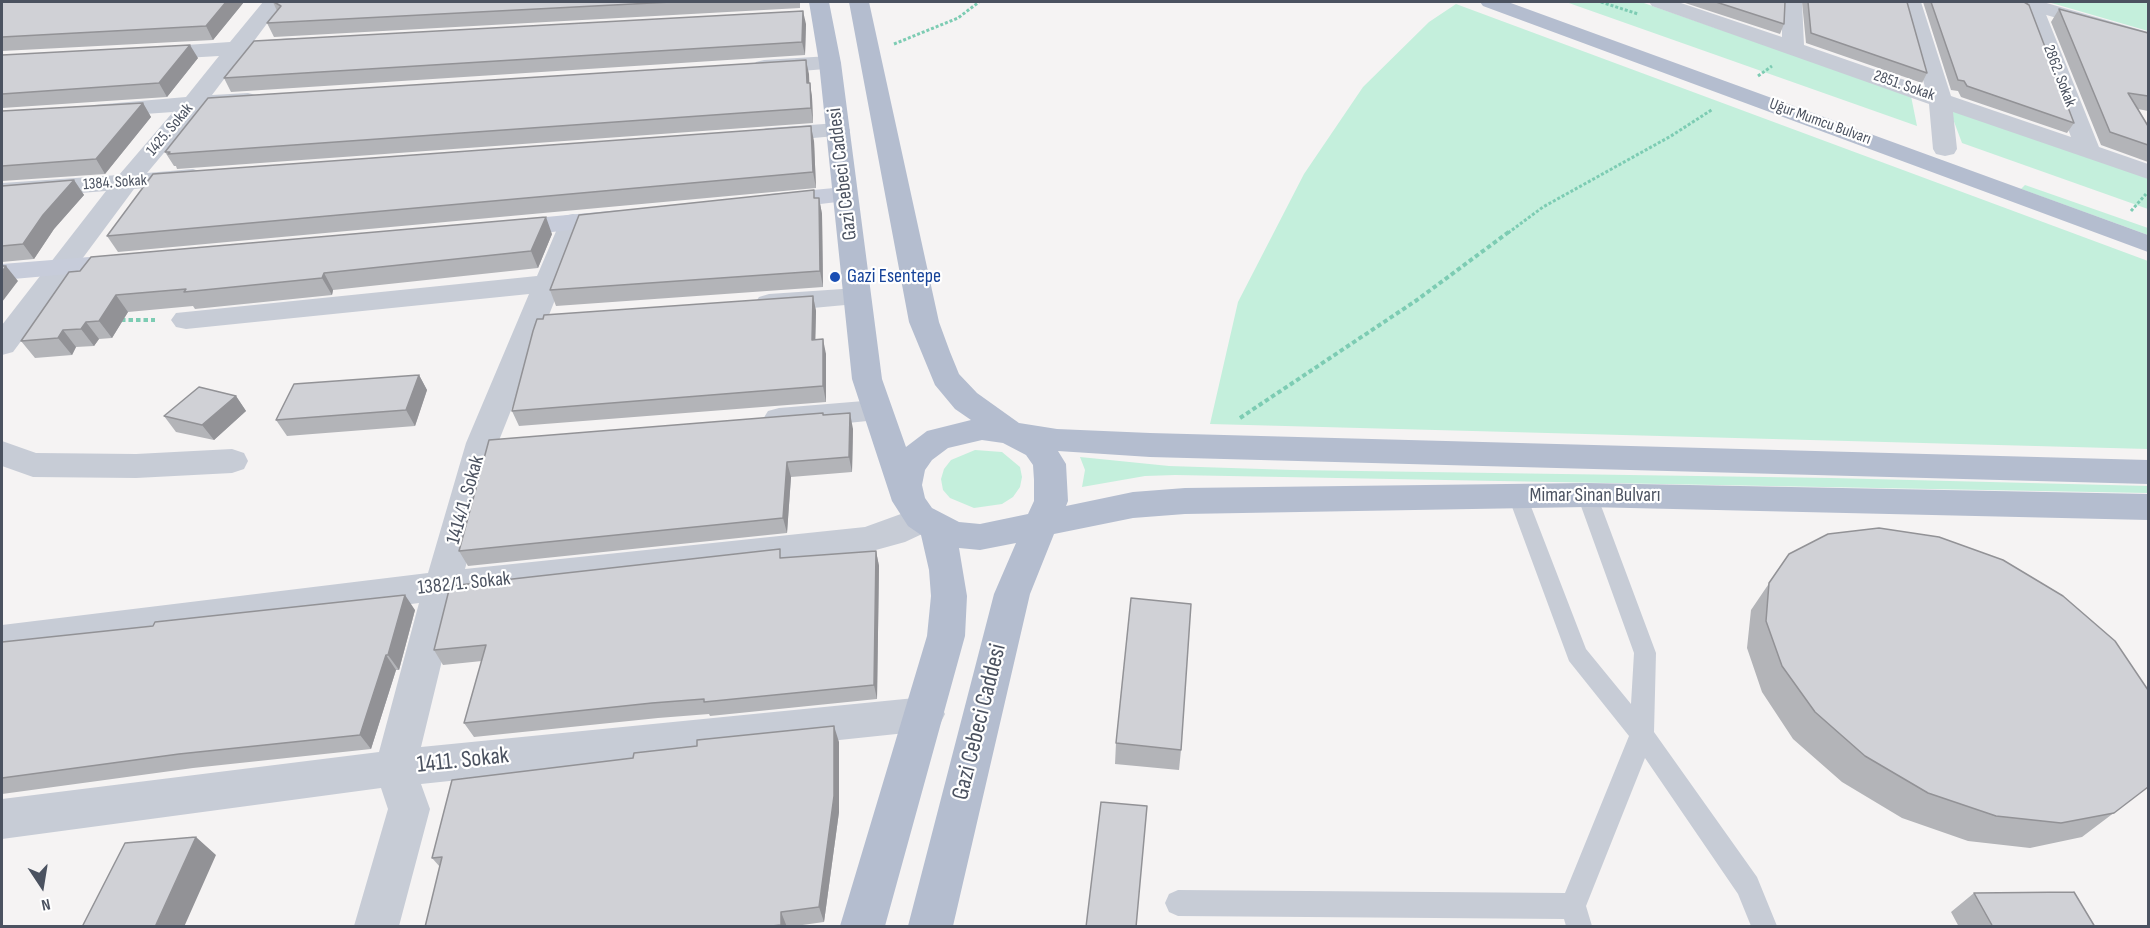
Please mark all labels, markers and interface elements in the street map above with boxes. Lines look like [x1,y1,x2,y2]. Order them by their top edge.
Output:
street label: 2862. Sokak [2038,42,2080,110]
street label: 2851. Sokak [1871,67,1937,105]
street label: Uğur Mumcu Bulvarı [1767,95,1873,149]
street label: 1425. Sokak [142,100,198,160]
street label: Gazi Cebeci Caddesi [823,106,863,242]
street label: 1384. Sokak [83,171,147,195]
place label: Gazi Esentepe [847,265,941,289]
marker: Gazi Esentepe [828,270,842,284]
street label: 1414/1. Sokak [442,453,490,547]
street label: Mimar Sinan Bulvarı [1530,484,1660,508]
street label: 1382/1. Sokak [416,567,512,601]
street label: Gazi Cebeci Caddesi [947,641,1013,803]
street label: 1411. Sokak [416,742,510,780]
north arrow [12,856,72,916]
text: N [40,894,52,914]

